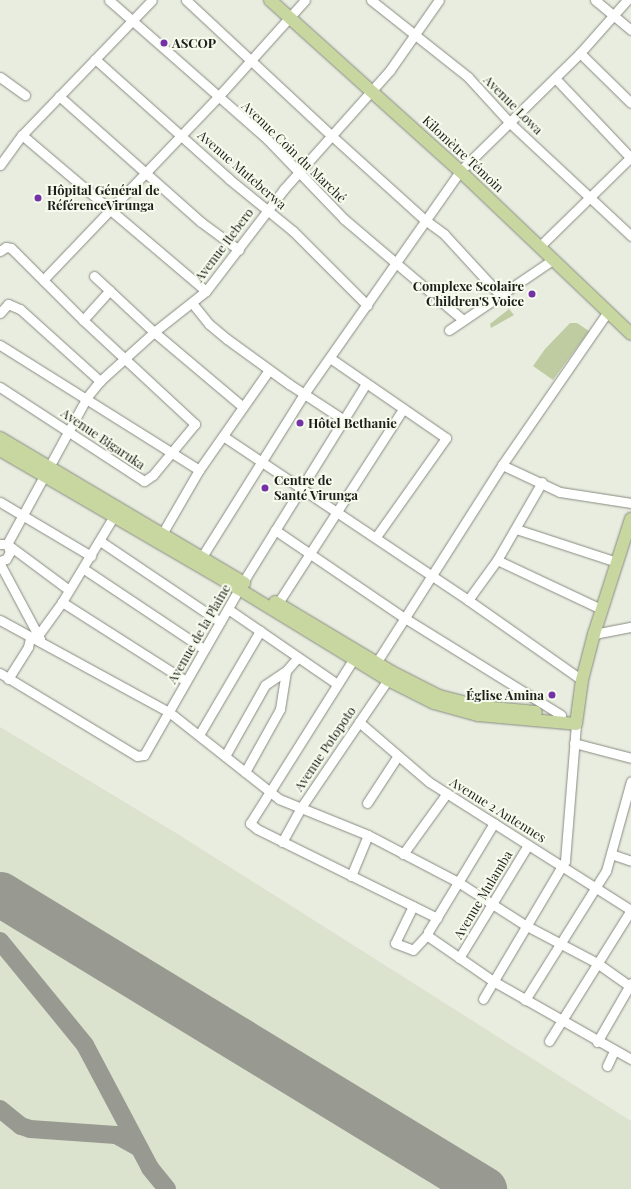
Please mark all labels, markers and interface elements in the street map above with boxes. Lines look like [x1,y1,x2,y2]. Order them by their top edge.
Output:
place label: ASCOP [172,35,216,51]
marker: ASCOP [159,38,169,48]
street label: Avenue Lowa [480,72,546,138]
street label: Avenue Coin du Marché [239,98,349,206]
street label: Kilomètre Témoin [419,112,507,196]
street label: Avenue Muteberwa [195,127,289,213]
place label: Hôpital Général de RéférenceVirunga [47,183,159,214]
marker: Hôpital Général de RéférenceVirunga [32,192,44,204]
street label: Avenue Itebero [191,205,257,285]
place label: Complexe Scolaire Children'S Voice [413,279,524,310]
marker: Complexe Scolaire Children'S Voice [527,289,537,299]
street label: Avenue Bigaruka [58,405,148,473]
place label: Hôtel Bethanie [308,415,397,431]
marker: Hôtel Bethanie [295,418,305,428]
place label: Centre de Santé Virunga [274,473,358,504]
marker: Centre de Santé Virunga [259,482,271,494]
street label: Avenue de la Plaine [164,581,234,687]
place label: Église Amina [466,687,544,703]
marker: Église Amina [547,690,557,700]
street label: Avenue Potopoto [291,704,359,794]
street label: Avenue 2 Antennes [447,774,549,846]
street label: Avenue Mulamba [450,848,516,942]

